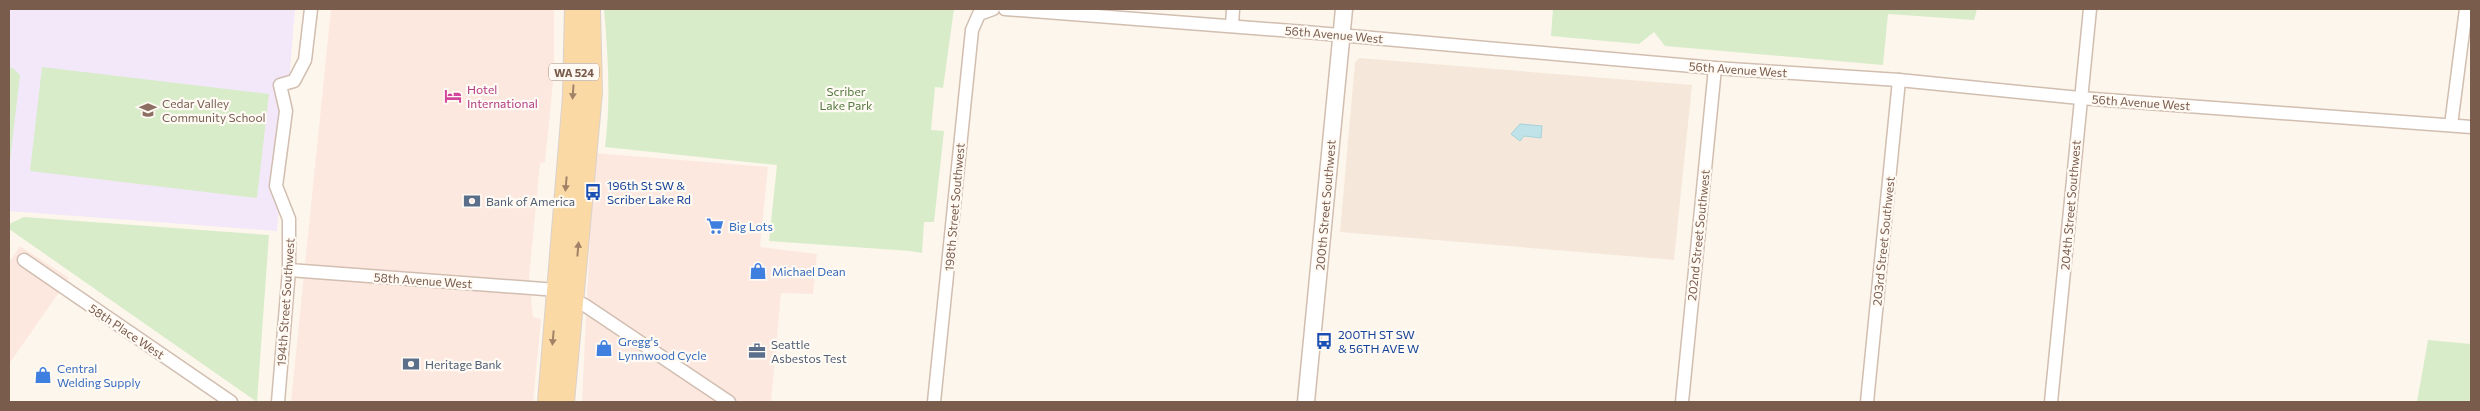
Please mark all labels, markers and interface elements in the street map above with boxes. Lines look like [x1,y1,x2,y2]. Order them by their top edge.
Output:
street label: 56th Avenue West [1284,23,1384,45]
street label: 56th Avenue West [1688,59,1788,79]
road number: WA 524 [549,64,599,80]
place label: Hotel International [467,82,538,110]
park label: Scriber Lake Park [819,84,873,112]
one-way arrow [569,85,577,101]
hotel icon: Hotel International [443,86,463,106]
street label: 56th Avenue West [2091,92,2191,112]
place label: Cedar Valley Community School [162,96,266,124]
school or university icon: Cedar Valley Community School [138,100,158,120]
street label: 200th Street Southwest [1312,139,1338,271]
street label: 204th Street Southwest [2057,139,2083,271]
street label: 198th Street Southwest [941,142,967,272]
street label: 202nd Street Southwest [1684,169,1712,301]
one-way arrow [561,176,569,192]
street label: 203rd Street Southwest [1869,176,1897,306]
place label: 196th St SW & Scriber Lake Rd [607,178,691,206]
bus stop icon: 196th St SW & Scriber Lake Rd [583,182,603,202]
bank icon: Bank of America [462,191,482,211]
place label: Bank of America [486,194,575,208]
supermarket icon: Big Lots [705,216,725,236]
place label: Big Lots [729,219,773,233]
street label: 194th Street Southwest [274,237,296,367]
one-way arrow [574,241,582,257]
shop icon: Michael Dean [748,261,768,281]
place label: Michael Dean [772,264,846,278]
street label: 58th Avenue West [373,270,473,290]
street label: 58th Place West [87,301,167,361]
place label: 200TH ST SW & 56TH AVE W [1338,327,1419,355]
one-way arrow [549,331,557,347]
bus stop icon: 200TH ST SW & 56TH AVE W [1314,331,1334,351]
place label: Gregg's Lynnwood Cycle [618,334,707,362]
place label: Seattle Asbestos Test [771,337,847,365]
shop icon: Gregg's Lynnwood Cycle [594,338,614,358]
office icon: Seattle Asbestos Test [747,341,767,361]
bank icon: Heritage Bank [401,354,421,374]
place label: Heritage Bank [425,357,502,371]
place label: Central Welding Supply [57,361,141,389]
shop icon: Central Welding Supply [33,365,53,385]

